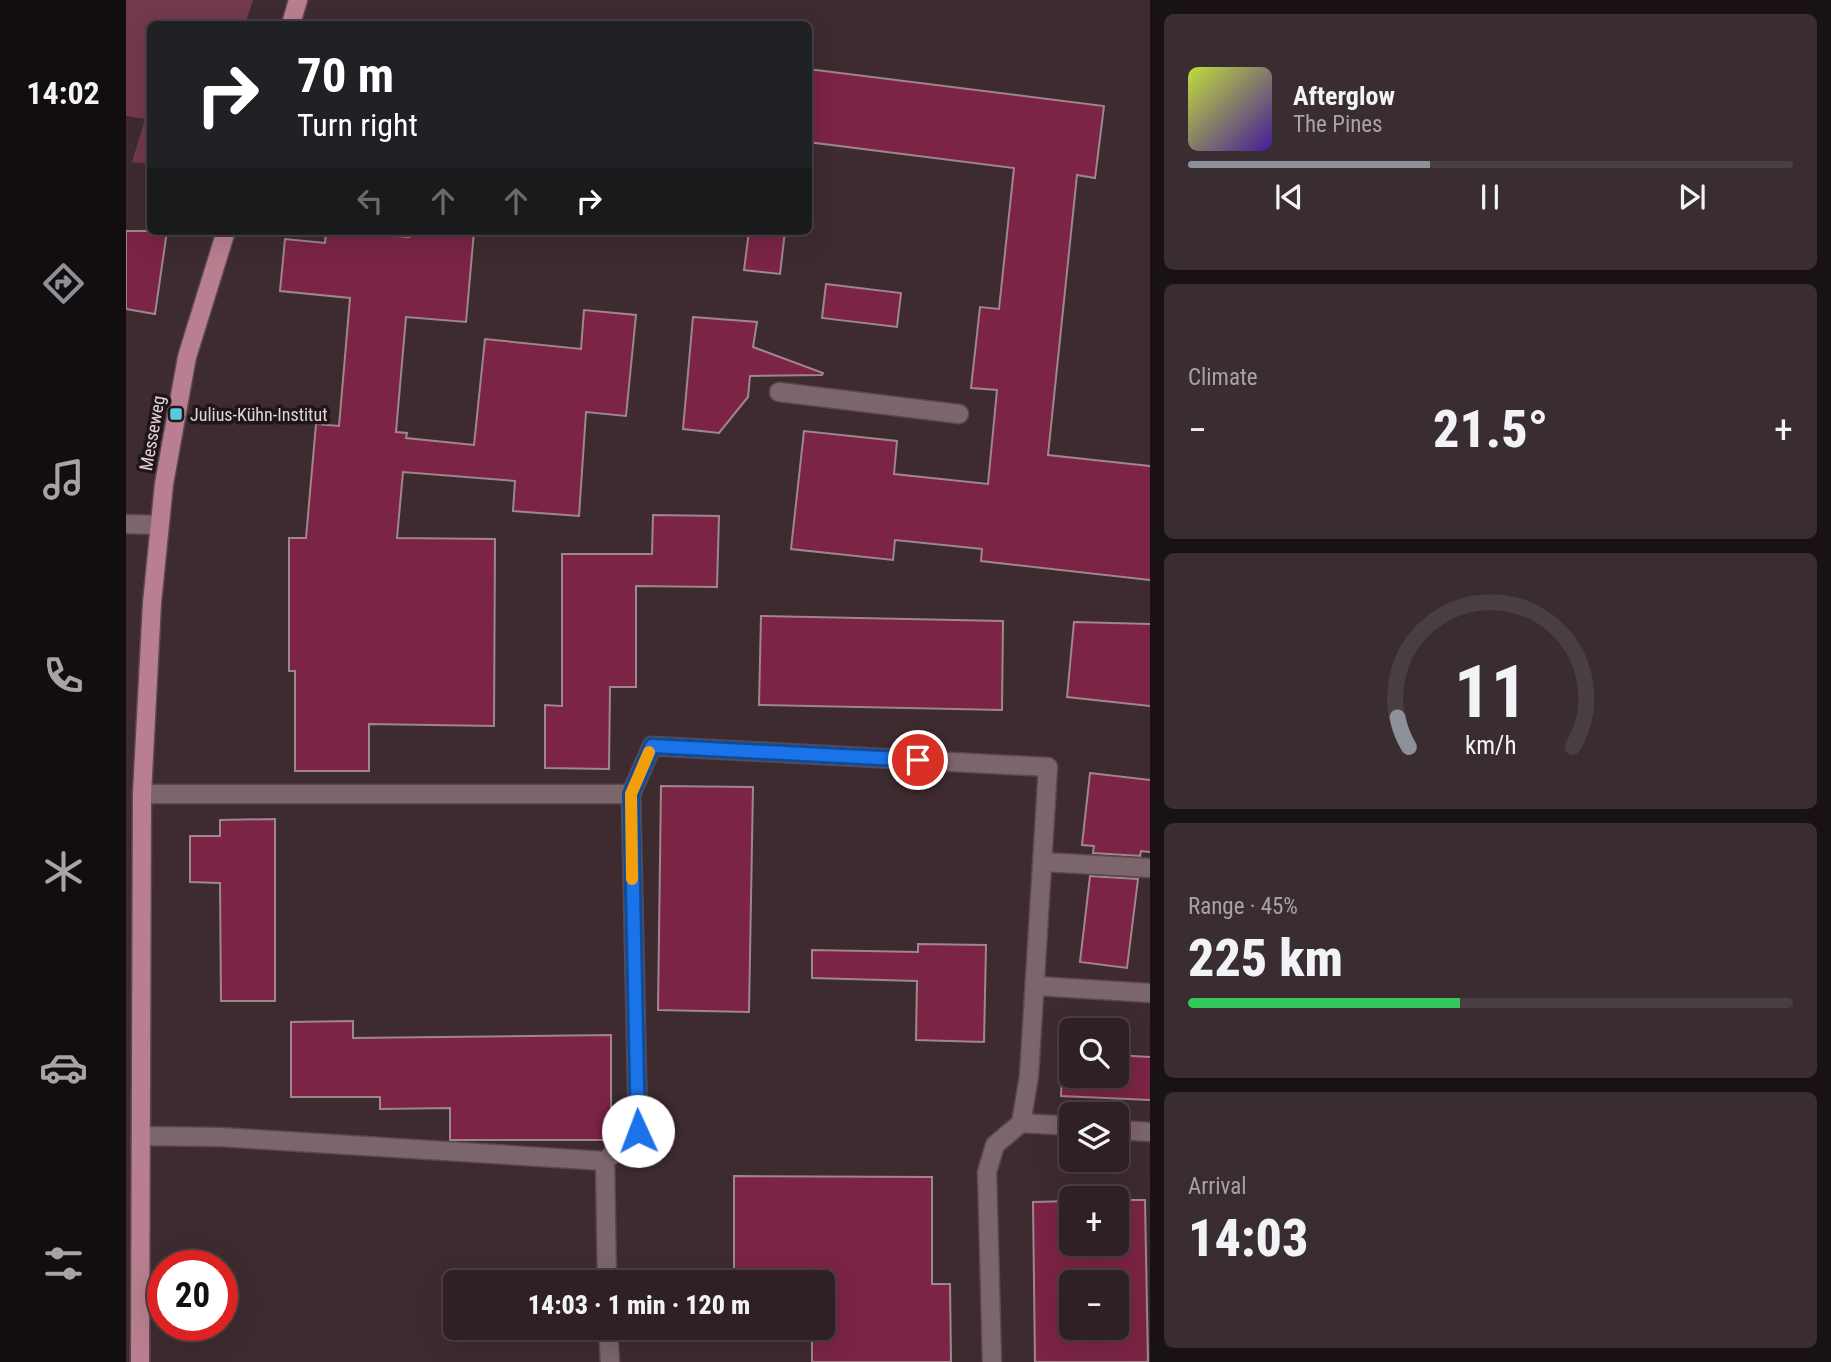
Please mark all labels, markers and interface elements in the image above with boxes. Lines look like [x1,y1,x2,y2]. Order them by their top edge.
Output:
text: 70 m [297,47,394,104]
icon: right [182,49,273,140]
text: 14:02 [26,74,100,112]
text: Afterglow [1293,81,1395,111]
text: Turn right [297,106,418,144]
text: The Pines [1293,111,1383,138]
icon: previous [1270,178,1308,216]
icon: pause [1471,178,1509,216]
icon: next [1673,178,1711,216]
icon: left [351,182,389,220]
icon: ahead [424,182,462,220]
icon: ahead [497,182,535,220]
icon: right [570,182,608,220]
icon: directions [39,259,88,308]
text: Climate [1188,364,1258,391]
street label: Messeweg [135,394,169,472]
text: 21.5° [1433,399,1548,460]
place label: Julius-Kühn-Institut [190,404,327,425]
marker: Julius-Kühn-Institut [168,406,184,422]
text: − [1188,408,1207,452]
text: + [1774,408,1793,452]
icon: music [39,455,88,504]
text: 11 [1454,649,1527,735]
icon: phone [39,651,88,700]
pin [888,730,948,790]
text: km/h [1465,731,1516,760]
icon: arrive [899,741,937,779]
icon: climate [39,847,88,896]
text: Range · 45% [1188,893,1298,920]
text: 225 km [1188,928,1343,989]
map controls [1059,1018,1129,1340]
button: search [1059,1018,1129,1088]
icon: car [39,1043,88,1092]
position arrow [601,1094,675,1168]
button: layers [1059,1102,1129,1172]
text: Arrival [1188,1173,1247,1200]
button: + [1059,1186,1129,1256]
text: 14:03 [1188,1208,1308,1269]
icon: filters [39,1239,88,1288]
speed limit sign: 20 [147,1250,238,1341]
button: − [1059,1270,1129,1340]
text: 14:03 · 1 min · 120 m [528,1290,750,1320]

